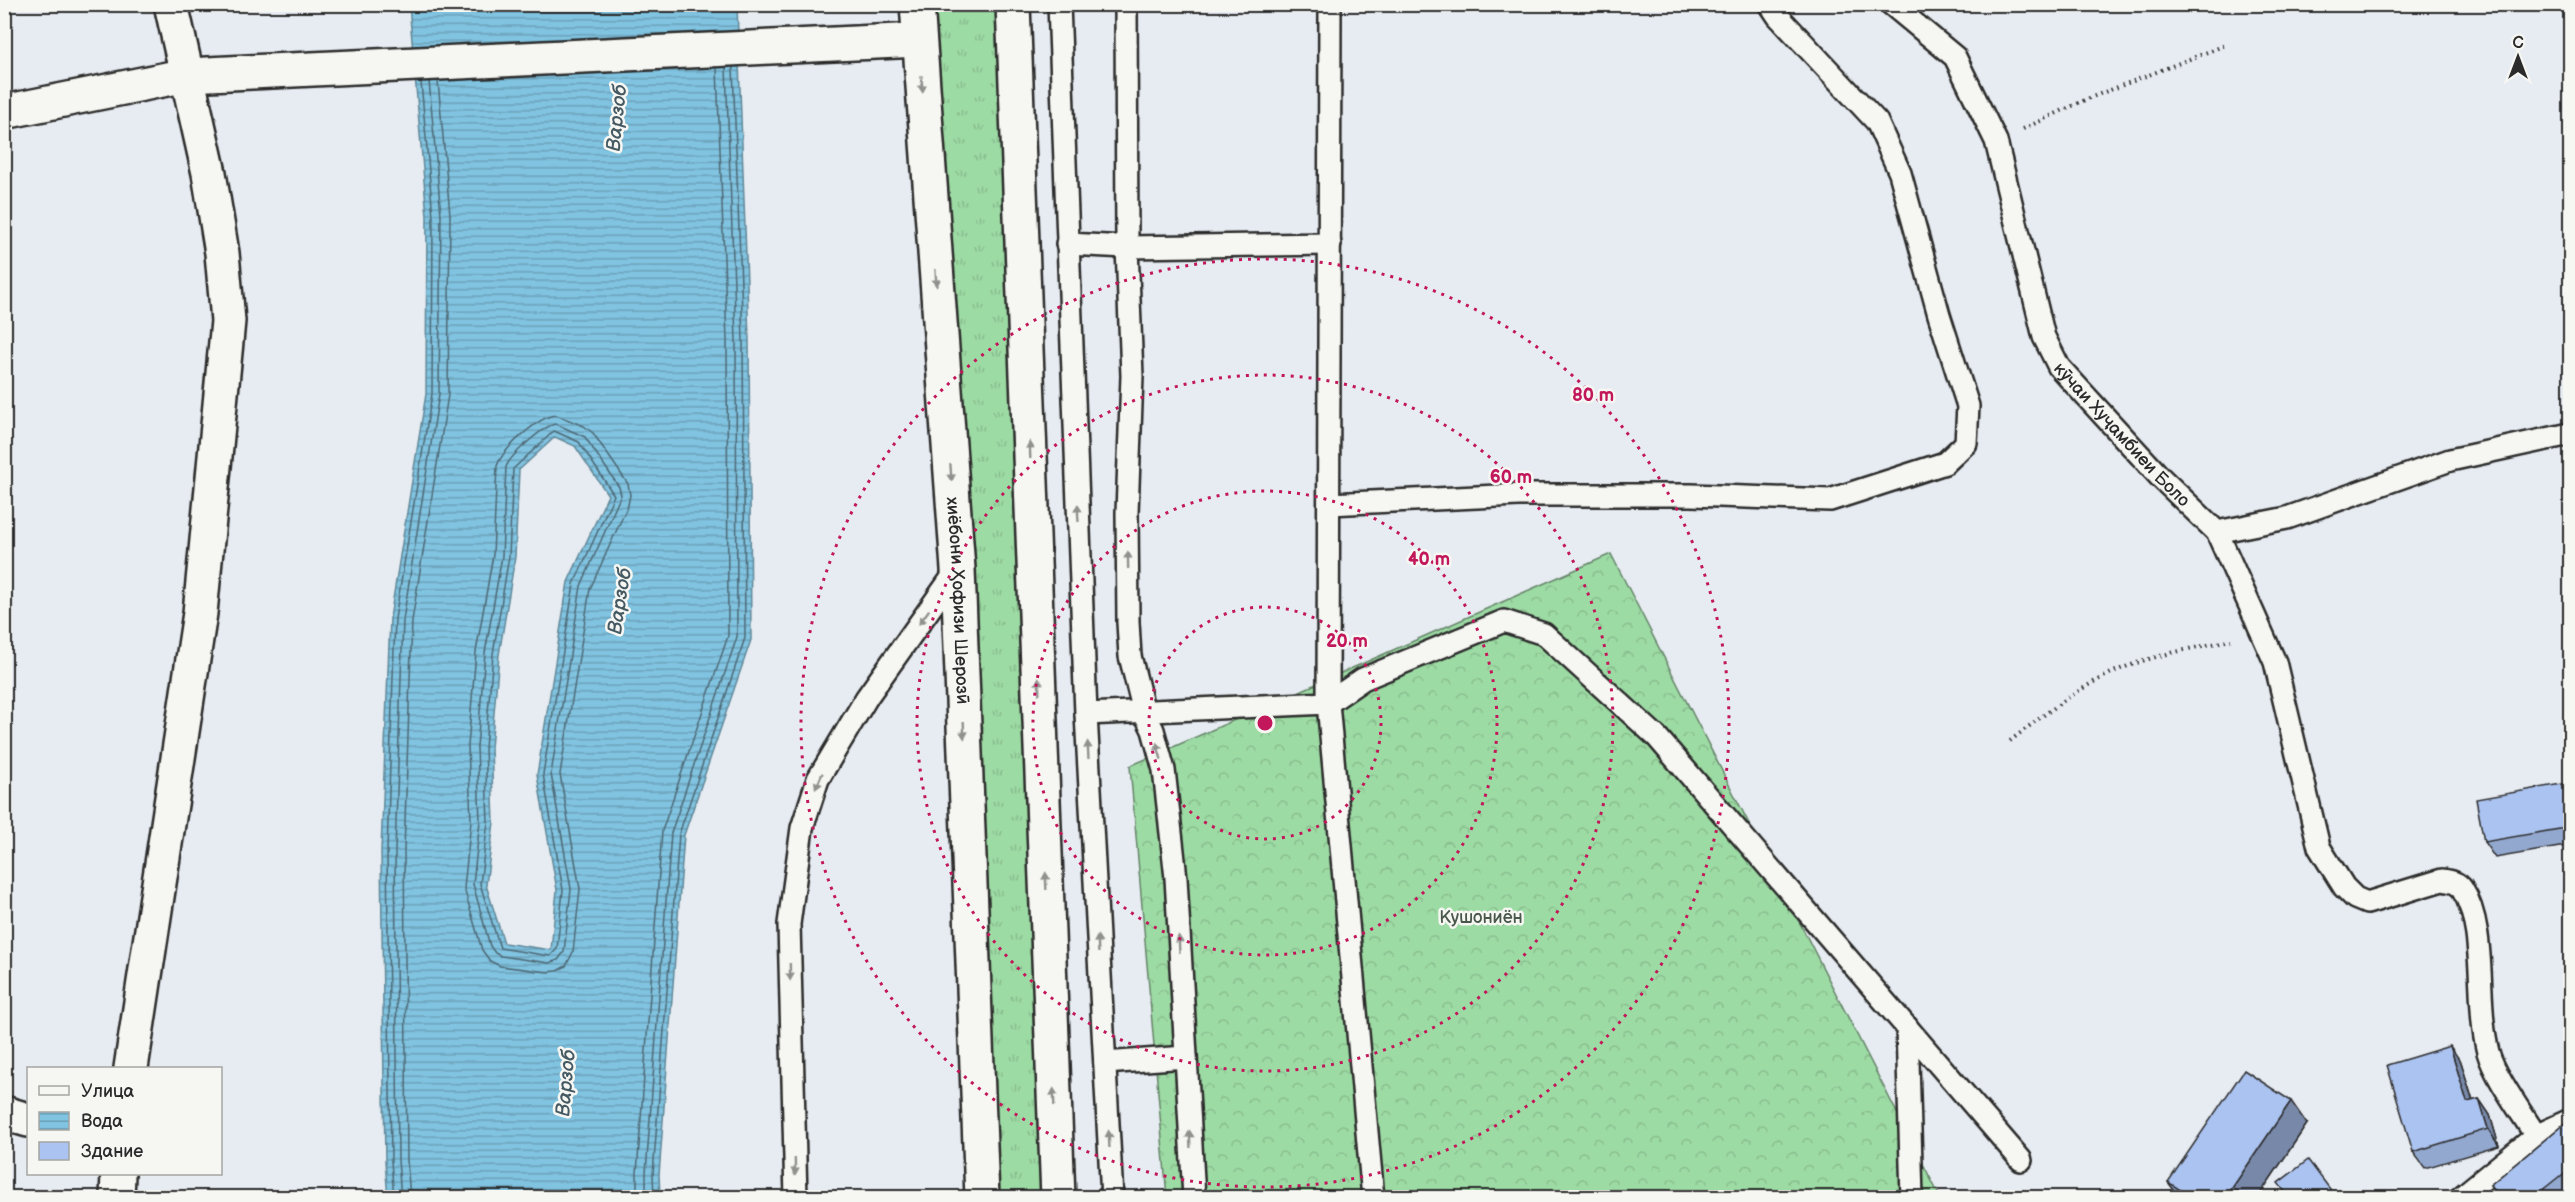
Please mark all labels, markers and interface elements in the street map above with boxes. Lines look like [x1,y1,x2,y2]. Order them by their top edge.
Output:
north arrow [2488,27,2548,87]
text: С [2512,34,2524,53]
one-way arrow [917,74,927,93]
water label: Варзоб [602,83,633,153]
one-way arrow [931,269,941,288]
street label: кӯчаи Хуҷамбиеи Боло [2049,358,2194,511]
text: 80 m [1572,385,1614,406]
one-way arrow [1025,440,1034,459]
one-way arrow [946,463,955,482]
text: 60 m [1490,467,1532,488]
street label: хиёбони Ҳофизи Шерозӣ [942,496,973,705]
one-way arrow [1073,503,1082,522]
text: 40 m [1408,549,1450,570]
one-way arrow [1123,551,1133,570]
water label: Варзоб [603,565,637,636]
one-way arrow [918,609,930,625]
text: 20 m [1326,631,1368,652]
one-way arrow [1034,677,1044,696]
centre of rings [1255,713,1275,733]
one-way arrow [960,721,969,740]
one-way arrow [1083,740,1093,759]
one-way arrow [1154,742,1163,760]
one-way arrow [813,772,823,790]
one-way arrow [1042,872,1051,891]
park label: Кушониён [1439,907,1523,928]
one-way arrow [1093,935,1102,954]
one-way arrow [1175,935,1184,954]
one-way arrow [785,963,795,982]
water label: Варзоб [551,1048,581,1117]
legend [27,1067,222,1175]
text: Улица [81,1081,135,1102]
one-way arrow [1050,1088,1059,1107]
text: Вода [81,1111,123,1132]
one-way arrow [1104,1130,1113,1149]
one-way arrow [1186,1130,1195,1149]
text: Здание [81,1141,143,1162]
one-way arrow [790,1157,800,1176]

